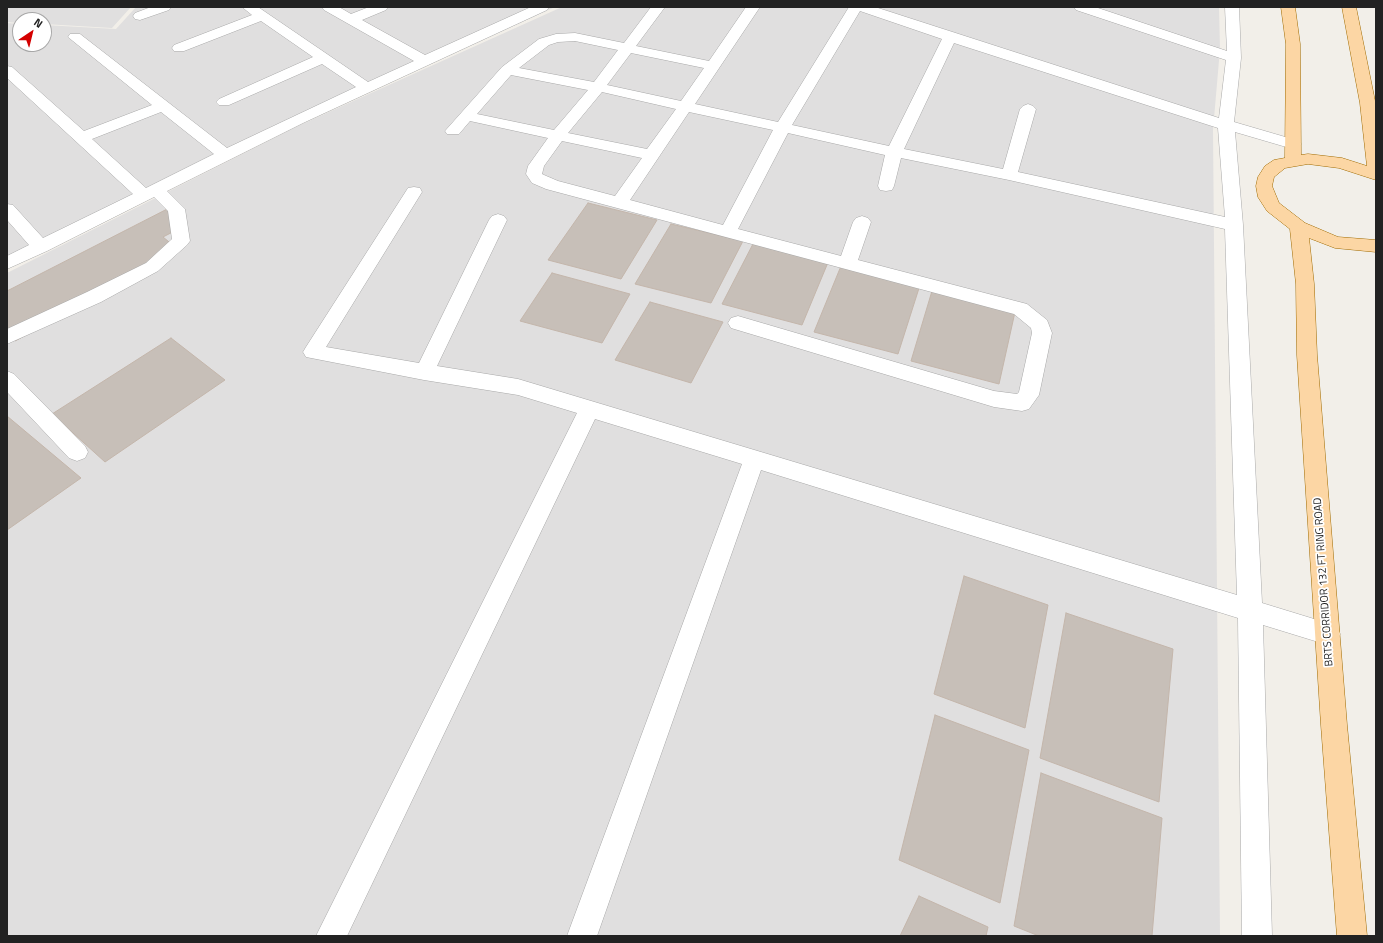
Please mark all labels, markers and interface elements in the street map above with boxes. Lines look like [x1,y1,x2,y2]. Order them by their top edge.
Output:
north arrow [12,12,52,52]
text: N [31,14,46,32]
street label: BRTS CORRIDOR 132 FT RING ROAD [1312,497,1336,667]

